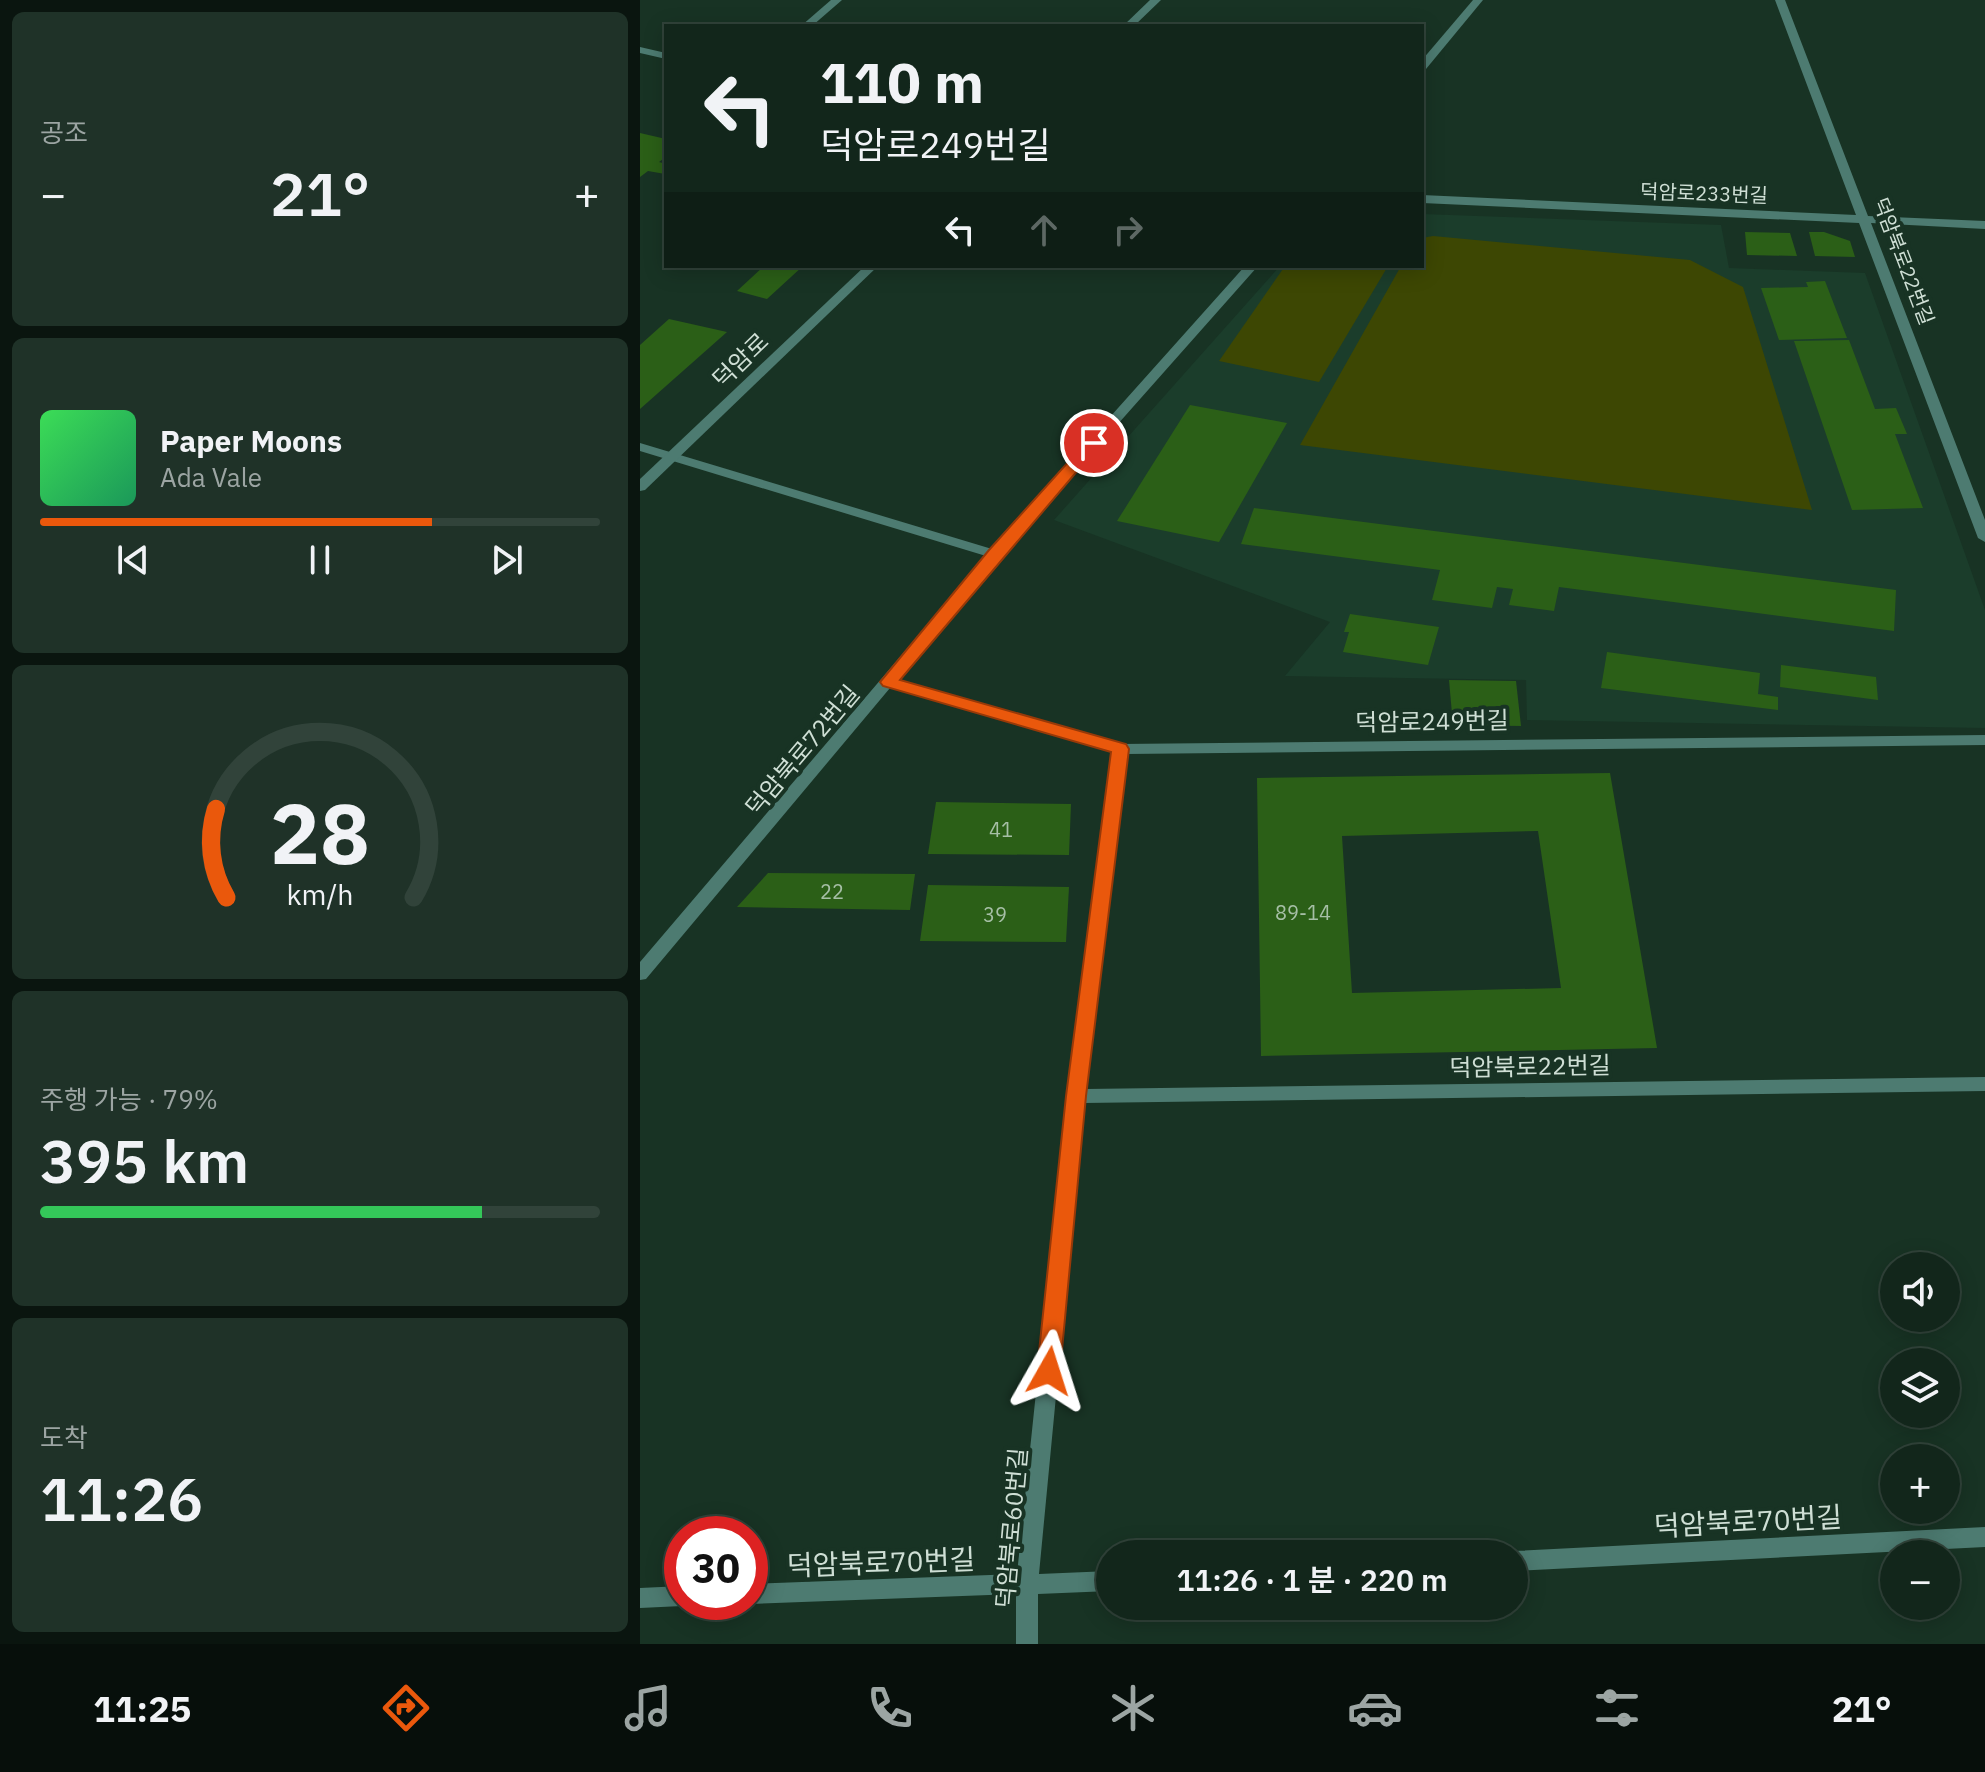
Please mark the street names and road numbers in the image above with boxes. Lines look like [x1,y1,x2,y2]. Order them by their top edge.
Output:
street label: 덕암로233번길 [1640,177,1768,209]
street label: 덕암북로22번길 [1867,193,1941,329]
street label: 덕암로 [705,325,775,395]
street label: 덕암북로72번길 [738,678,866,822]
street label: 덕암로249번길 [1355,704,1509,738]
street label: 덕암북로22번길 [1449,1049,1611,1083]
street label: 덕암북로60번길 [988,1446,1034,1610]
street label: 덕암북로70번길 [1653,1498,1843,1544]
street label: 덕암북로70번길 [786,1540,976,1584]

